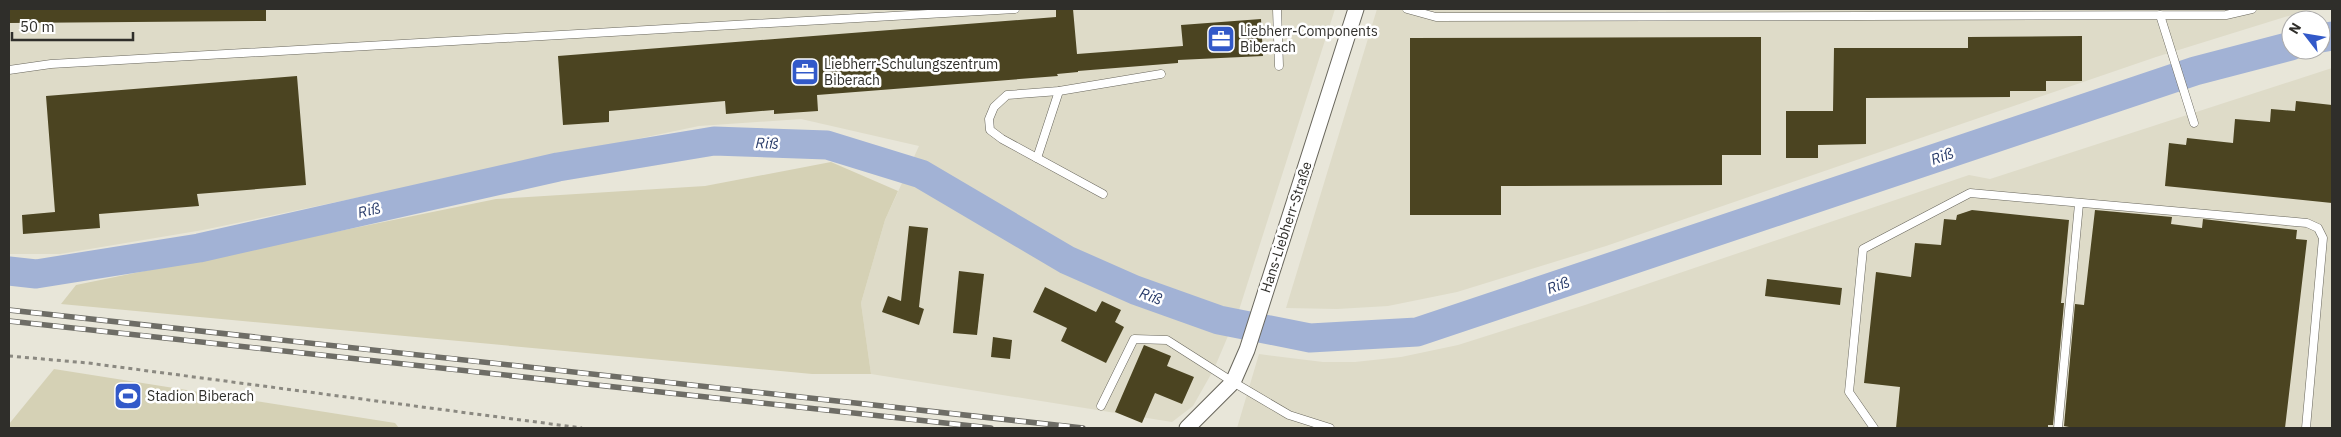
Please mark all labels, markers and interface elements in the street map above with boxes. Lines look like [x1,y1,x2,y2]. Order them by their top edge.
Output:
scale bar [12,10,134,42]
north arrow [2281,10,2331,60]
text: 50 m [20,17,55,36]
text: N [2285,19,2305,37]
place label: Liebherr-Components Biberach [1240,22,1378,56]
office icon: Liebherr-Components Biberach [1206,24,1236,54]
place label: Liebherr-Schulungszentrum Biberach [824,55,998,89]
office icon: Liebherr-Schulungszentrum Biberach [790,57,820,87]
water label: Riß [755,133,779,153]
water label: Riß [1928,143,1956,169]
street label: Hans-Liebherr-Straße [1256,159,1316,295]
water label: Riß [356,198,382,222]
water label: Riß [1544,272,1572,298]
water label: Riß [1137,283,1165,309]
sports icon: Stadion Biberach [113,381,143,411]
place label: Stadion Biberach [147,387,254,405]

